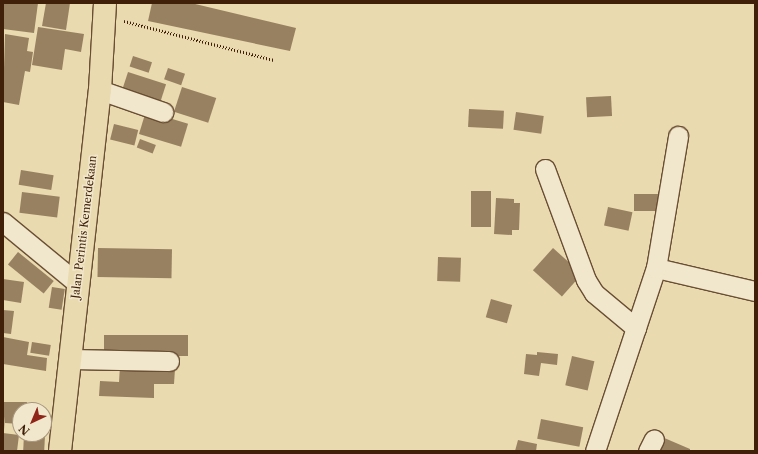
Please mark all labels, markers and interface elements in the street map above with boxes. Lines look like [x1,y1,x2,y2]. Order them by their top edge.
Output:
street label: Jalan Perintis Kemerdekaan [69,155,99,299]
north arrow [12,402,52,442]
text: N [16,422,33,438]

